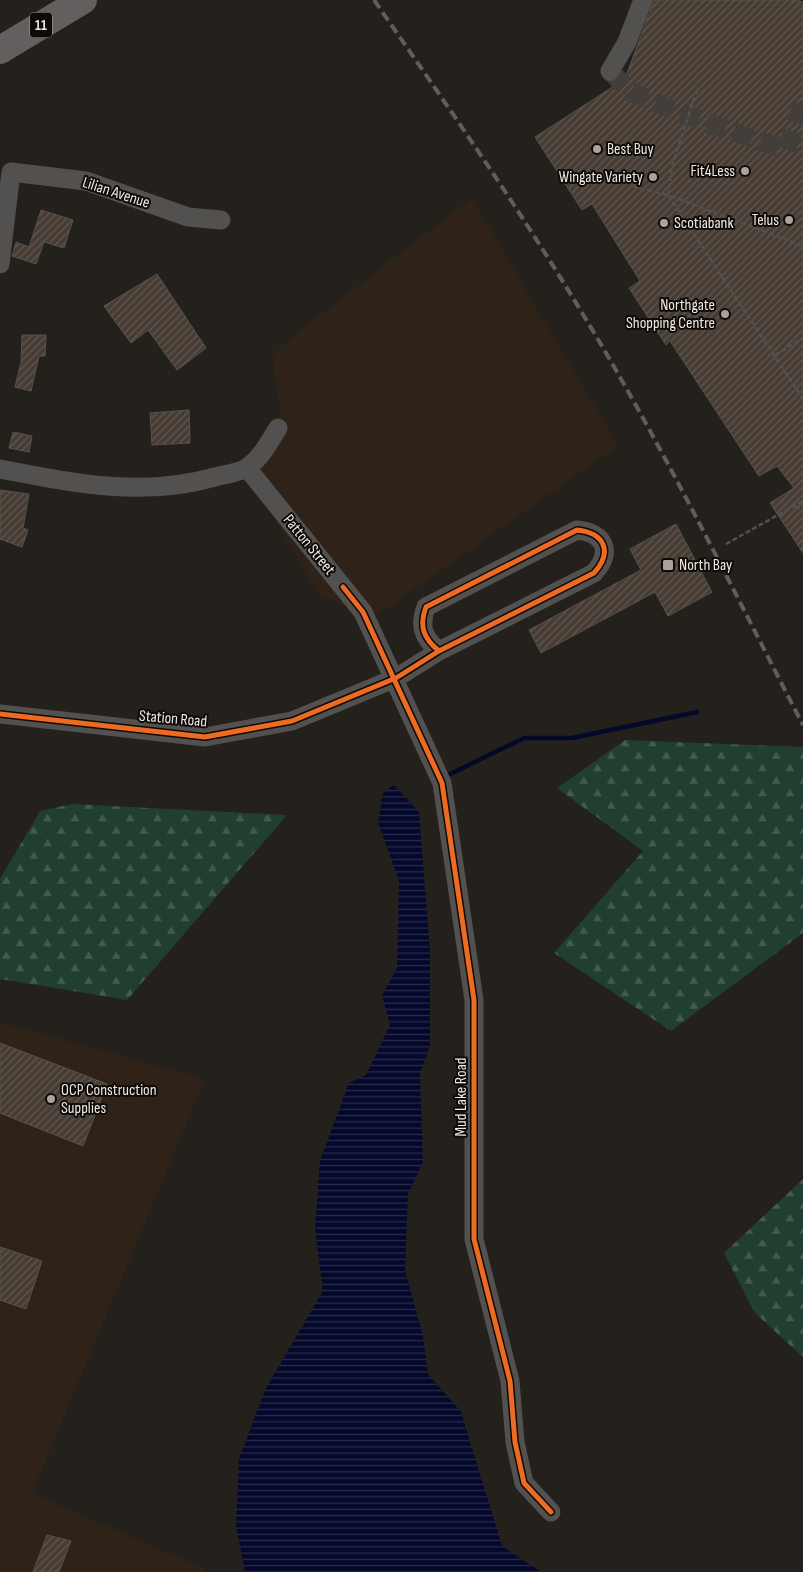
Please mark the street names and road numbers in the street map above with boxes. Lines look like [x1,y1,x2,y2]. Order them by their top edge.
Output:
road number: 11 [30,12,52,38]
street label: Lilian Avenue [80,173,152,213]
street label: Patton Street [279,511,339,579]
street label: Station Road [138,707,208,731]
street label: Mud Lake Road [452,1058,471,1136]

